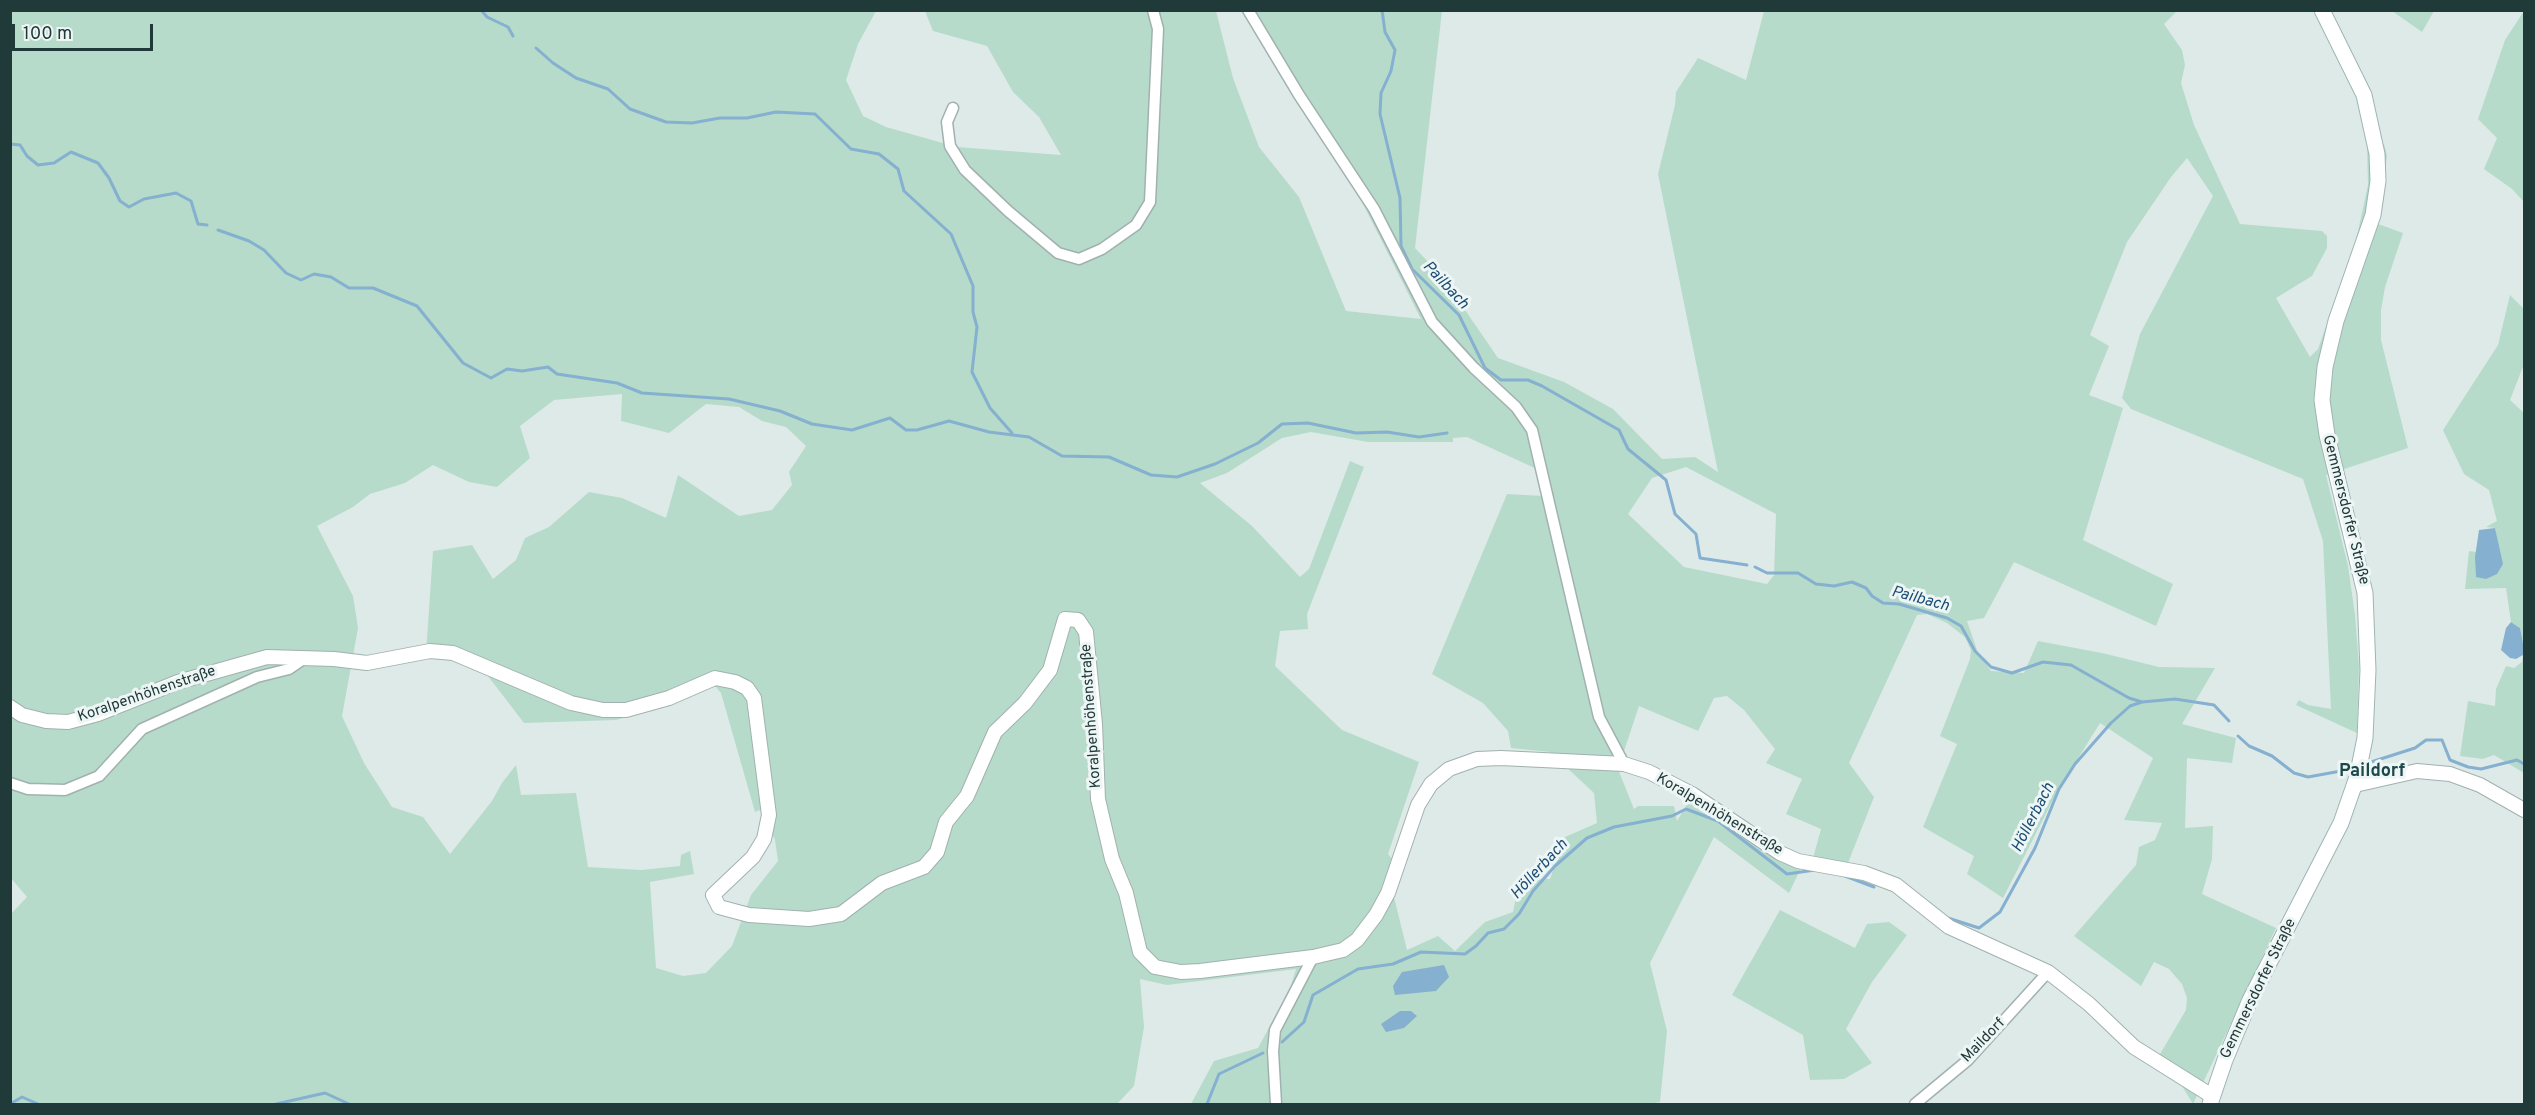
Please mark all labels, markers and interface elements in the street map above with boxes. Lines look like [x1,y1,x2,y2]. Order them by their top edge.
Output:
scale bar [15,12,156,50]
text: 100 m [23,23,72,46]
water label: Pailbach [1418,258,1472,314]
street label: Gemmersdorfer Straße [2318,433,2372,587]
water label: Pailbach [1889,583,1951,617]
street label: Koralpenhöhenstraße [1078,643,1106,789]
street label: Koralpenhöhenstraße [76,663,218,727]
district label: Paildorf [2339,761,2405,783]
street label: Koralpenhöhenstraße [1652,770,1786,860]
water label: Höllerbach [2008,780,2060,856]
water label: Höllerbach [1507,836,1573,904]
street label: Gemmersdorfer Straße [2217,916,2301,1062]
street label: Maildorf [1958,1015,2010,1067]

